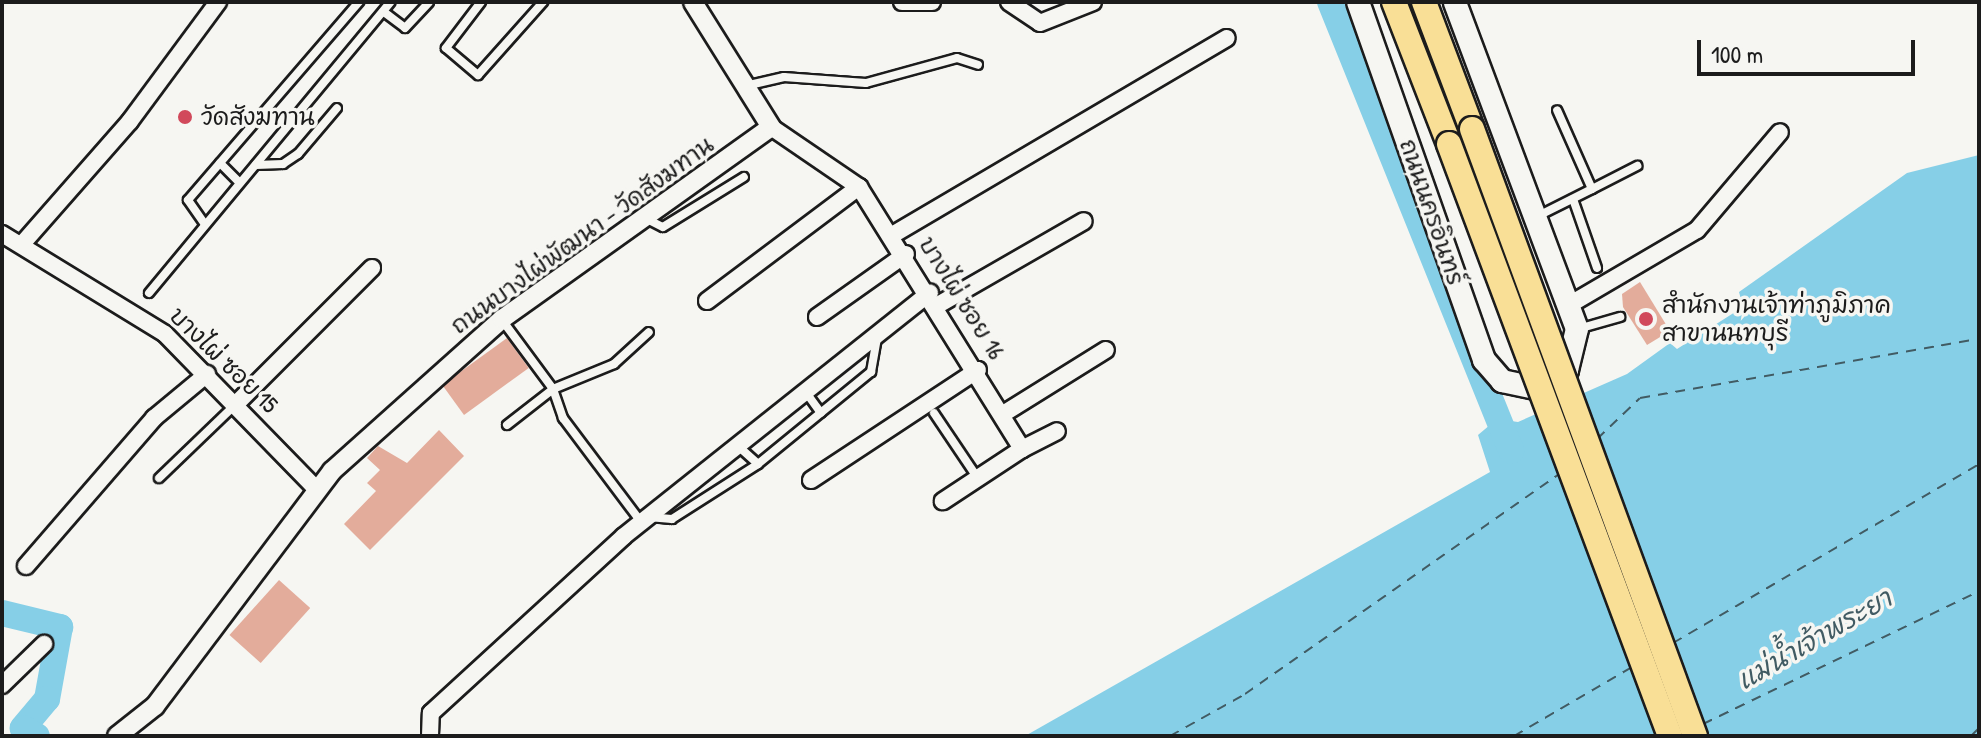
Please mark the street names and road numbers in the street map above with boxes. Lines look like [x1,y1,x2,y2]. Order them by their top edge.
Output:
street label: ถนนบางไผ่พัฒนา – วัดสังฆทาน [445,130,719,340]
street label: ถนนนครอินทร์ [1394,135,1470,289]
street label: บางไผ่ ซอย 16 [913,231,1011,365]
street label: บางไผ่ ซอย 15 [164,301,284,419]

